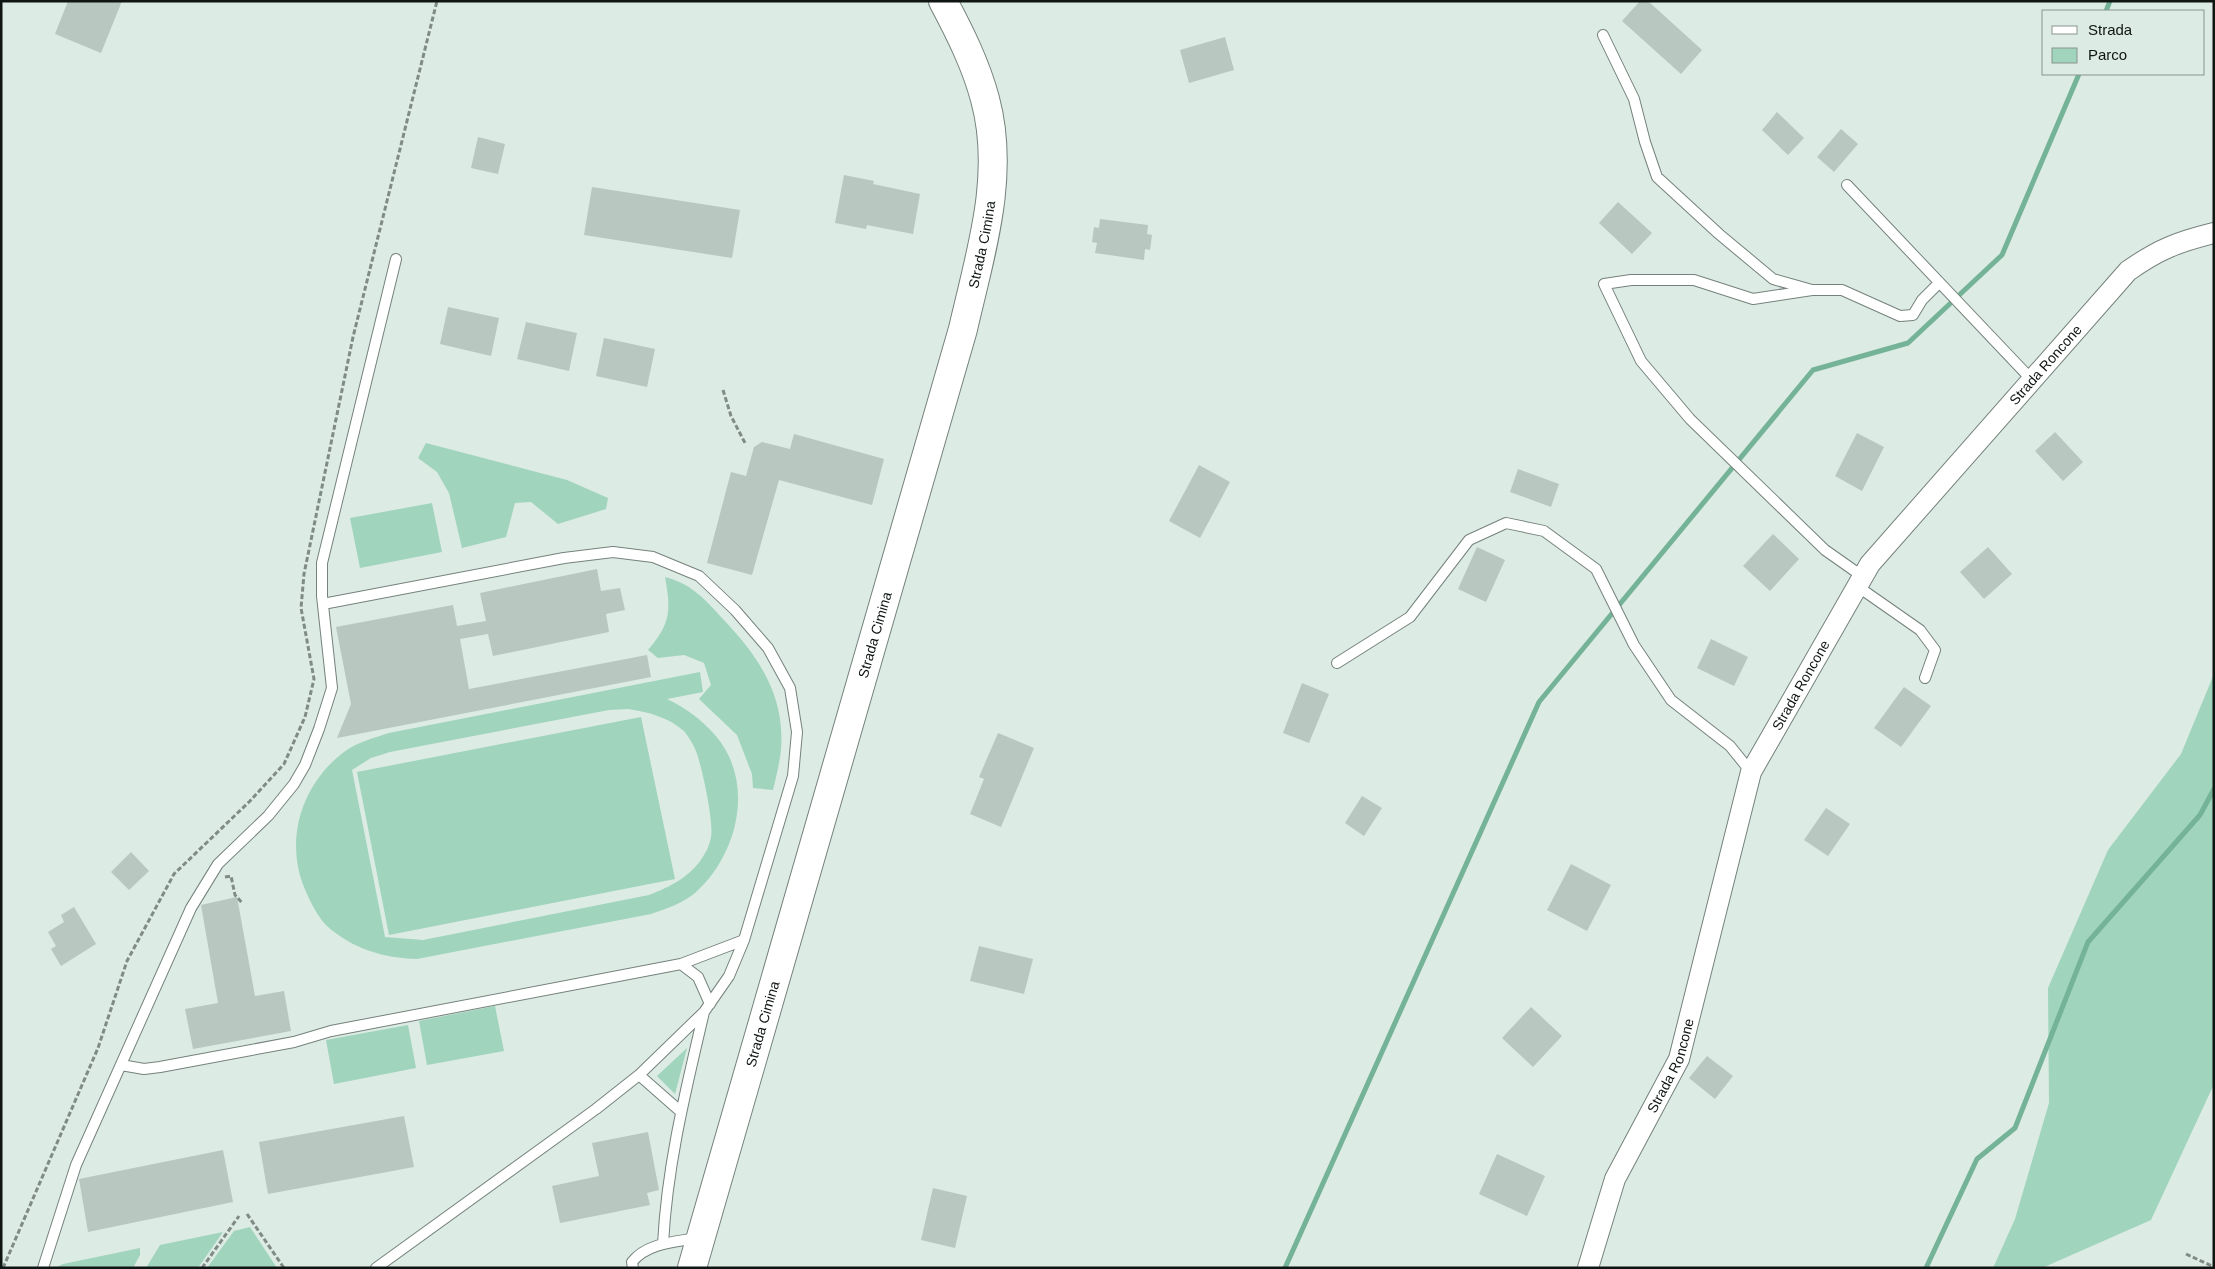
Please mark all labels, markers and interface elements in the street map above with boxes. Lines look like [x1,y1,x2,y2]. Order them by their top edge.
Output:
legend [2042,10,2205,75]
text: Strada [2088,21,2133,38]
text: Parco [2088,46,2127,63]
street label: Strada Cimina [965,200,998,290]
street label: Strada Roncone [2006,321,2085,408]
street label: Strada Cimina [855,590,895,680]
street label: Strada Roncone [1769,637,1833,733]
street label: Strada Cimina [742,979,782,1069]
street label: Strada Roncone [1644,1016,1697,1115]

